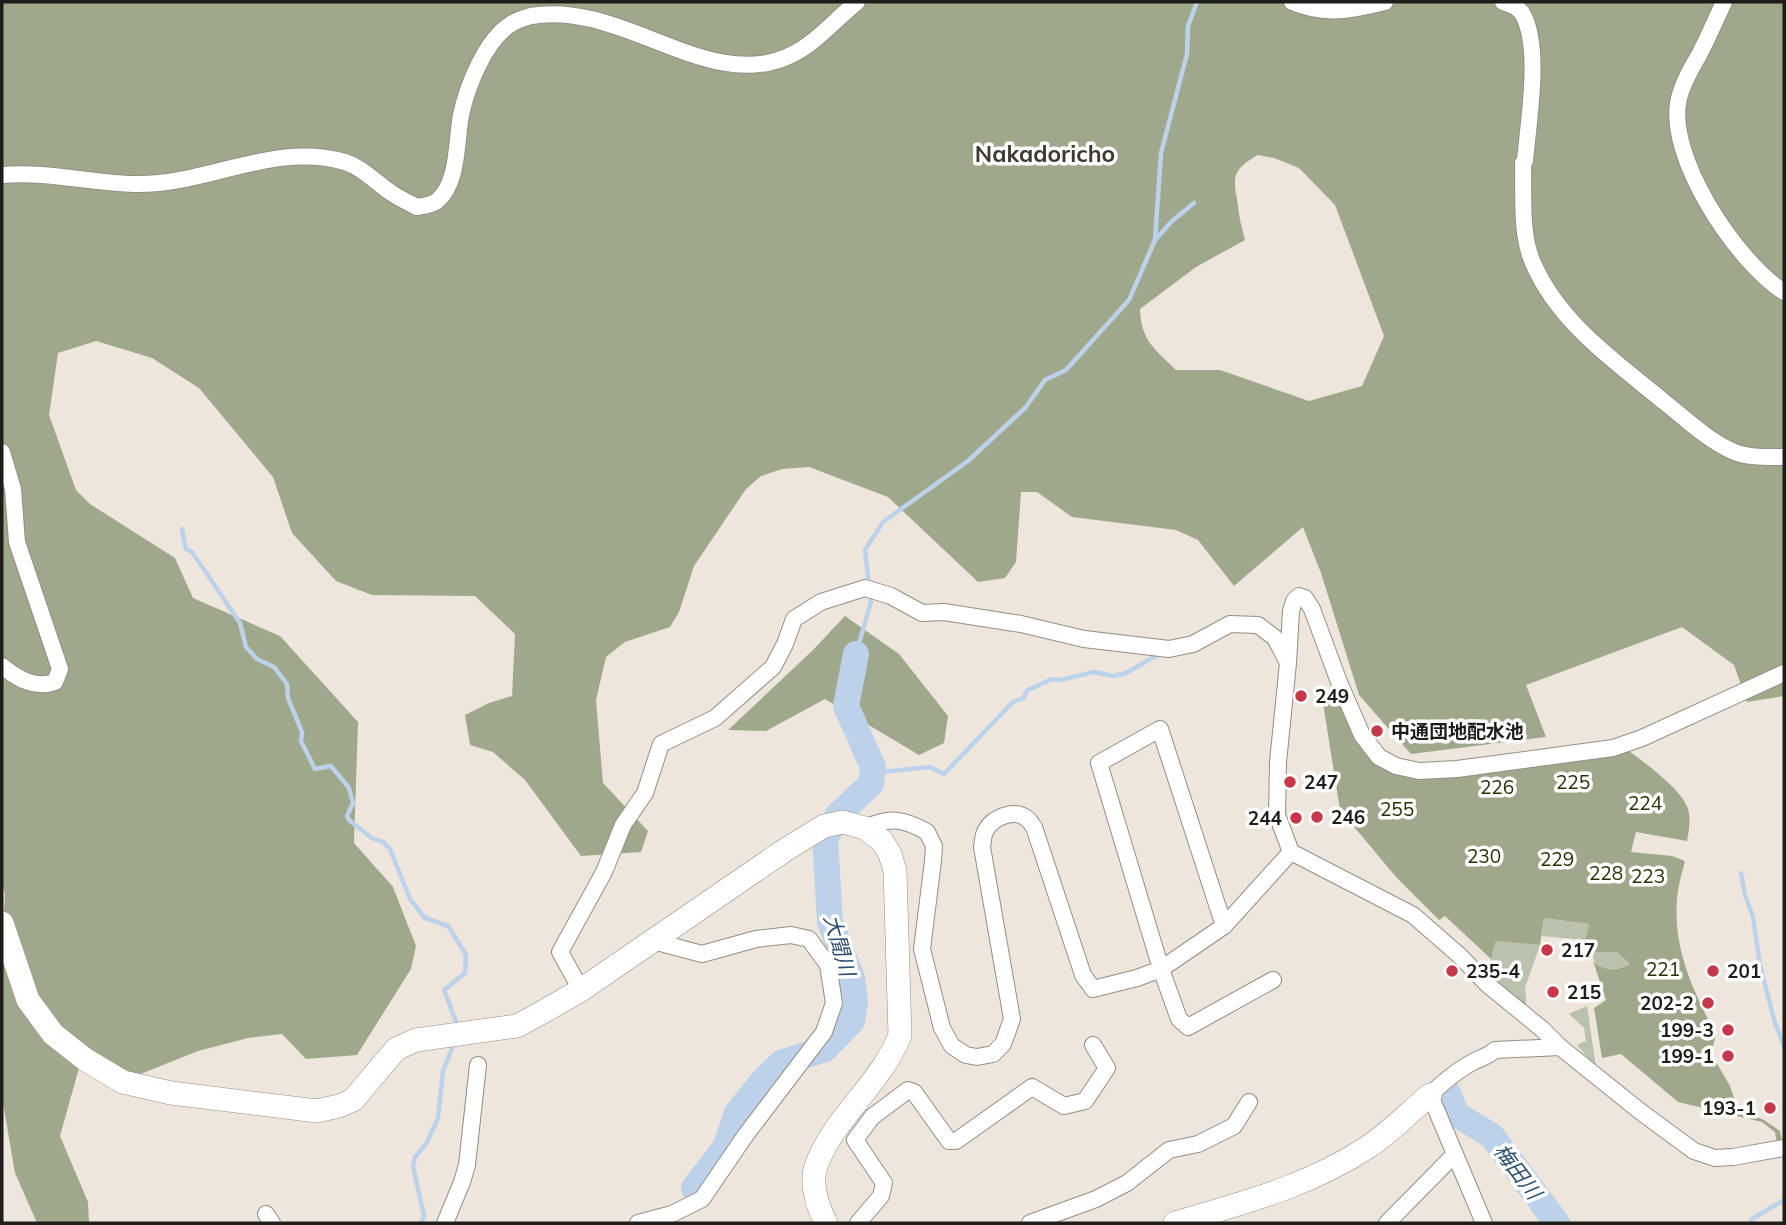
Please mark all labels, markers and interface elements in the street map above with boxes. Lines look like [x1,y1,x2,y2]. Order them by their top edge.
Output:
district label: Nakadoricho [975,139,1115,168]
place label: 249 [1315,684,1349,708]
marker: 249 [1293,688,1309,704]
place label: 中通団地配水池 [1391,719,1524,743]
marker: 中通団地配水池 [1369,723,1385,739]
place label: 247 [1304,770,1338,794]
park label: 225 [1556,770,1590,794]
marker: 247 [1282,774,1298,790]
park label: 226 [1480,775,1514,799]
park label: 224 [1628,791,1662,815]
park label: 255 [1380,797,1414,821]
place label: 246 [1331,805,1365,829]
place label: 244 [1248,806,1283,830]
marker: 246 [1309,809,1325,825]
marker: 244 [1288,810,1304,826]
park label: 230 [1467,844,1501,868]
park label: 229 [1540,847,1574,871]
park label: 228 [1589,861,1623,885]
park label: 223 [1631,864,1665,888]
water label: 大聞川 [819,911,862,981]
place label: 217 [1561,938,1595,962]
marker: 217 [1539,942,1555,958]
park label: 221 [1646,957,1680,981]
place label: 235-4 [1466,959,1521,983]
place label: 201 [1727,959,1761,983]
marker: 235-4 [1444,963,1460,979]
marker: 201 [1705,963,1721,979]
place label: 215 [1567,980,1601,1004]
marker: 215 [1545,984,1561,1000]
place label: 202-2 [1640,991,1694,1015]
marker: 202-2 [1700,995,1716,1011]
place label: 199-3 [1660,1018,1714,1042]
marker: 199-3 [1720,1022,1736,1038]
place label: 199-1 [1660,1044,1714,1068]
marker: 199-1 [1720,1048,1736,1064]
place label: 193-1 [1702,1096,1756,1120]
marker: 193-1 [1762,1100,1778,1116]
water label: 梅田川 [1489,1138,1549,1206]

